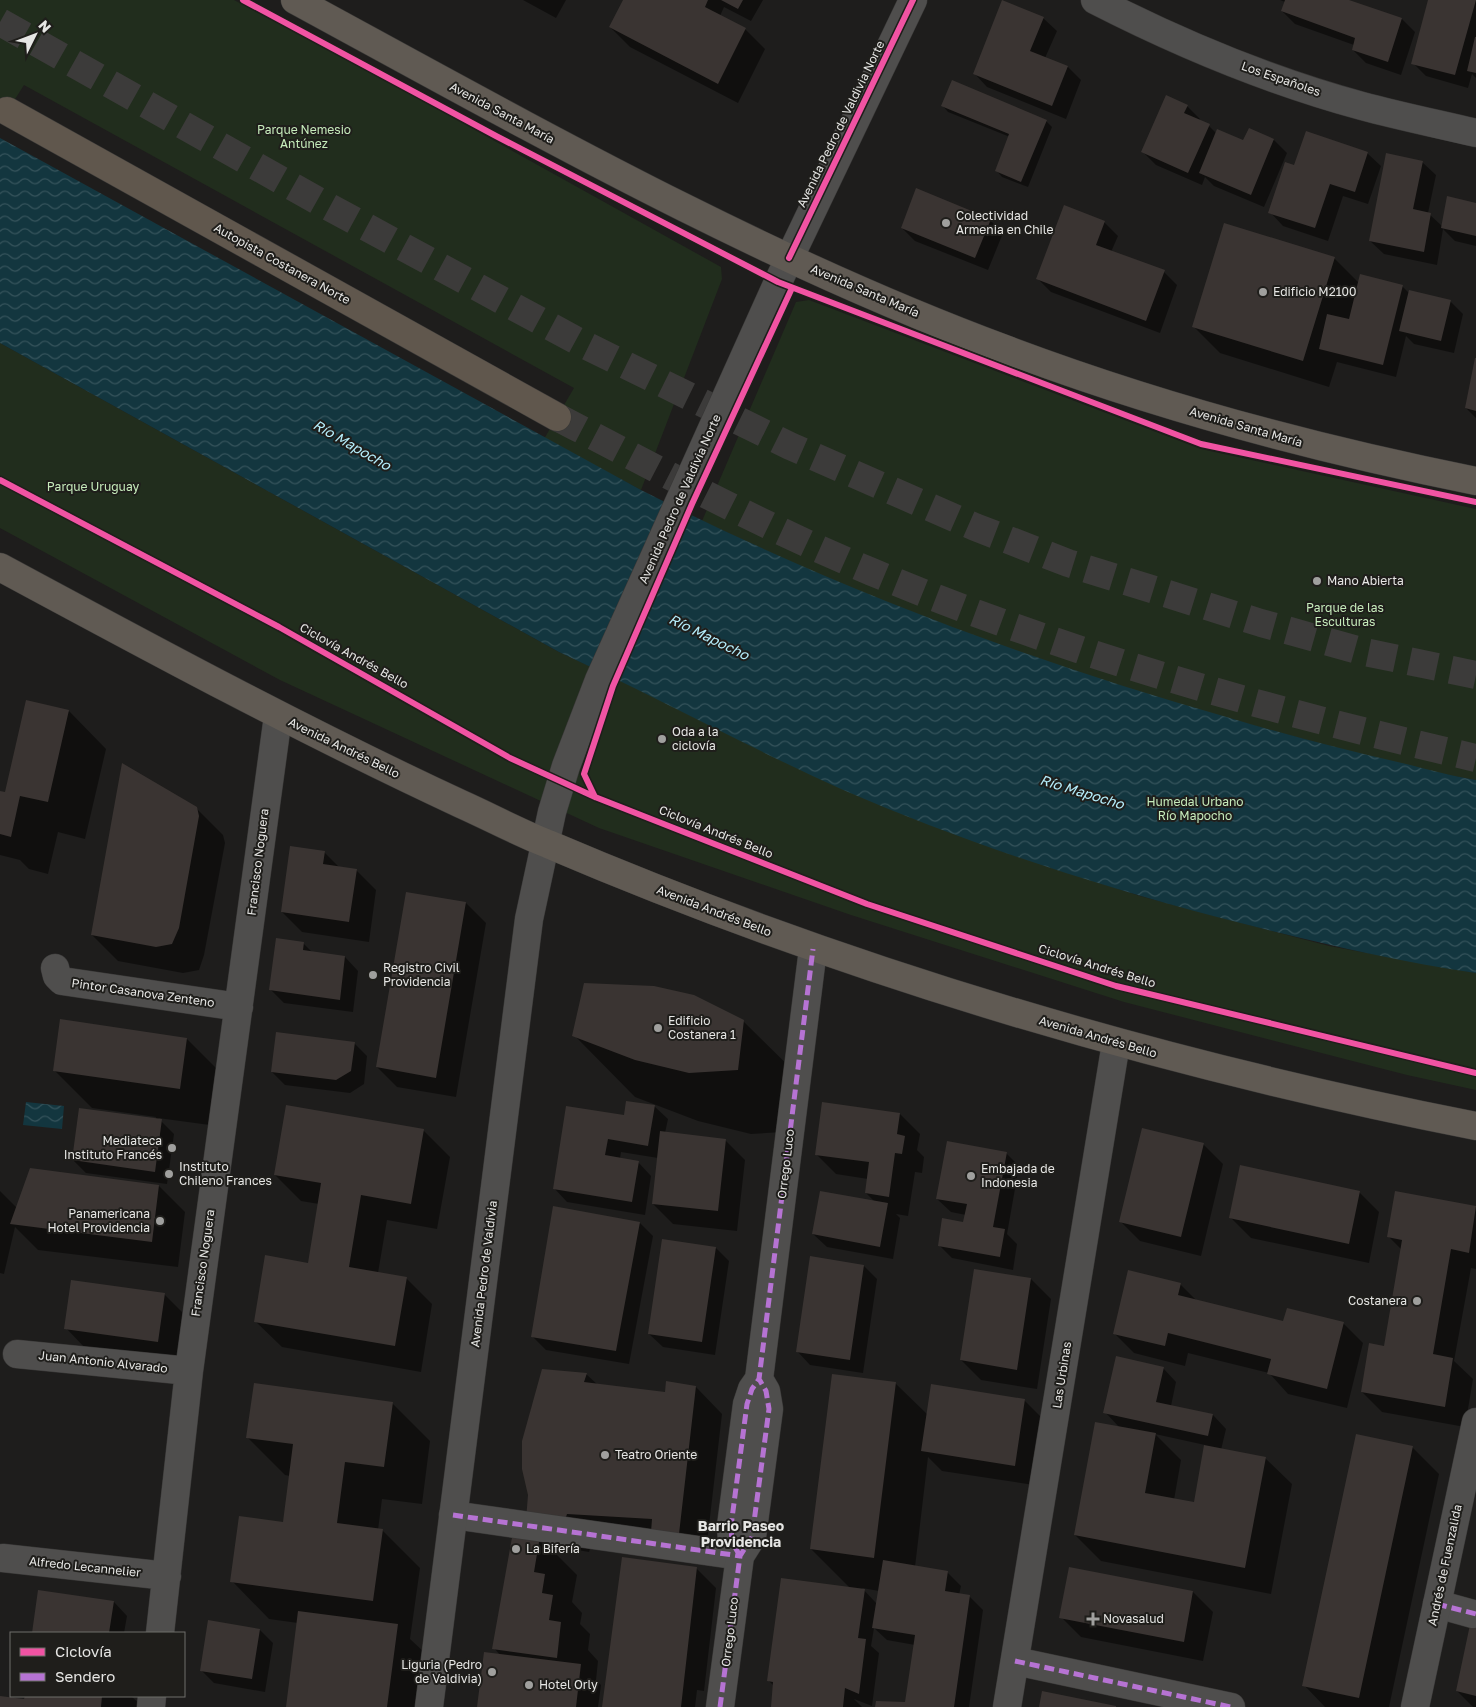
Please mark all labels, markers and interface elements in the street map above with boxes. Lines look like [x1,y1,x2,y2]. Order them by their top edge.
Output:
north arrow [10,10,60,60]
text: N [35,16,55,36]
street label: Avenida Pedro de Valdivia Norte [794,38,888,210]
street label: Los Españoles [1240,58,1323,99]
street label: Avenida Santa María [447,79,557,147]
park label: Parque Nemesio Antúnez [257,122,351,151]
place label: Colectividad Armenia en Chile [956,208,1053,237]
marker: Colectividad Armenia en Chile [940,217,952,229]
street label: Autopista Costanera Norte [211,220,353,307]
street label: Avenida Santa María [809,261,922,320]
place label: Edificio M2100 [1273,284,1356,299]
marker: Edificio M2100 [1257,286,1269,298]
street label: Avenida Santa María [1188,403,1304,450]
street label: Avenida Pedro de Valdivia Norte [635,412,724,586]
water label: Río Mapocho [310,416,395,474]
park label: Parque Uruguay [47,479,139,494]
place label: Mano Abierta [1327,573,1404,588]
marker: Mano Abierta [1311,575,1323,587]
park label: Parque de las Esculturas [1306,600,1384,629]
water label: Río Mapocho [666,610,753,664]
street label: Ciclovía Andrés Bello [297,619,411,692]
street label: Avenida Andrés Bello [286,714,402,781]
place label: Oda a la ciclovía [672,724,718,753]
marker: Oda a la ciclovía [656,733,668,745]
water label: Río Mapocho [1038,771,1128,813]
park label: Humedal Urbano Río Mapocho [1146,794,1244,823]
street label: Ciclovía Andrés Bello [657,802,775,861]
street label: Francisco Noguera [243,807,272,916]
street label: Avenida Andrés Bello [655,882,774,939]
street label: Ciclovía Andrés Bello [1037,941,1158,990]
place label: Registro Civil Providencia [383,960,460,989]
marker: Registro Civil Providencia [367,969,379,981]
street label: Pintor Casanova Zenteno [71,975,215,1010]
place label: Edificio Costanera 1 [668,1013,736,1042]
street label: Avenida Andrés Bello [1037,1013,1159,1061]
marker: Edificio Costanera 1 [652,1022,664,1034]
street label: Orrego Luco [774,1128,797,1200]
place label: Mediateca Instituto Francés [64,1133,162,1162]
marker: Mediateca Instituto Francés [166,1142,178,1154]
place label: Instituto Chileno Frances [179,1159,272,1188]
place label: Embajada de Indonesia [981,1161,1055,1190]
marker: Instituto Chileno Frances [163,1168,175,1180]
marker: Embajada de Indonesia [965,1170,977,1182]
street label: Avenida Pedro de Valdivia [467,1200,500,1348]
place label: Panamericana Hotel Providencia [48,1206,150,1235]
street label: Francisco Noguera [188,1208,217,1317]
marker: Panamericana Hotel Providencia [154,1215,166,1227]
place label: Costanera [1348,1293,1407,1308]
marker: Costanera [1411,1295,1423,1307]
street label: Las Urbinas [1049,1340,1074,1410]
street label: Juan Antonio Alvarado [38,1347,168,1376]
place label: Teatro Oriente [615,1447,697,1462]
marker: Teatro Oriente [599,1449,611,1461]
street label: Andrés de Fuenzalida [1424,1503,1465,1627]
district label: Barrio Paseo Providencia [698,1517,784,1550]
place label: La Bifería [526,1541,580,1556]
marker: La Bifería [510,1543,522,1555]
street label: Alfredo Lecannelier [28,1553,142,1580]
street label: Orrego Luco [718,1596,741,1668]
place label: Novasalud [1103,1611,1164,1626]
marker: Novasalud [1087,1613,1099,1625]
legend [10,1632,185,1697]
text: Ciclovía [55,1642,112,1660]
place label: Liguria (Pedro de Valdivia) [401,1657,482,1686]
marker: Liguria (Pedro de Valdivia) [486,1666,498,1678]
text: Sendero [55,1667,115,1685]
place label: Hotel Orly [539,1677,598,1692]
marker: Hotel Orly [523,1679,535,1691]

